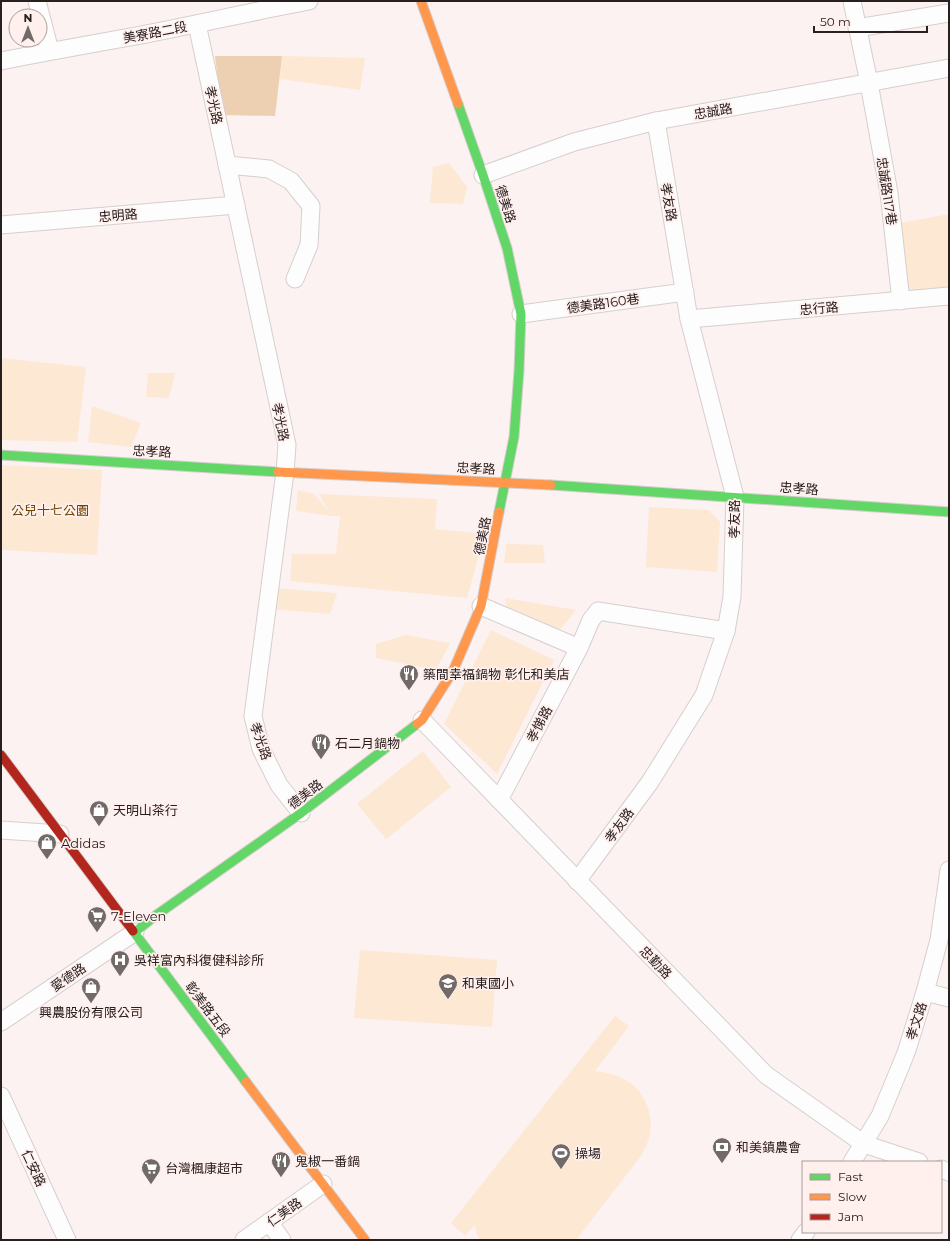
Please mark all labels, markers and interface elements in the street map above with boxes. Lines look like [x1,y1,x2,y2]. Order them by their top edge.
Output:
north arrow [8,8,48,48]
scale bar [814,8,927,34]
text: N [24,11,32,25]
text: 50 m [820,14,851,29]
street label: 美寮路二段 [122,18,188,46]
street label: 孝光路 [202,84,226,126]
street label: 忠誠路 [692,100,734,122]
street label: 忠誠路117巷 [874,156,900,226]
street label: 孝友路 [658,181,680,223]
street label: 德美路 [492,183,520,225]
street label: 忠明路 [98,205,138,225]
street label: 德美路160巷 [566,290,640,316]
street label: 忠行路 [799,298,839,318]
street label: 孝光路 [269,401,293,443]
street label: 忠孝路 [132,442,172,460]
street label: 忠孝路 [456,459,496,477]
street label: 忠孝路 [779,479,819,497]
street label: 孝友路 [726,499,742,539]
park label: 公兒十七公園 [11,502,89,518]
street label: 德美路 [470,515,494,557]
restaurant icon: 築間幸福鍋物 彰化和美店 [398,663,420,691]
place label: 築間幸福鍋物 彰化和美店 [423,666,569,682]
street label: 孝悌路 [523,703,555,745]
street label: 孝光路 [247,720,275,762]
restaurant icon: 石二月鍋物 [310,732,332,760]
place label: 石二月鍋物 [335,735,400,751]
street label: 德美路 [285,776,325,812]
shop icon: 天明山茶行 [88,799,110,827]
place label: 天明山茶行 [113,802,178,818]
street label: 孝友路 [601,805,637,845]
shop icon: Adidas [36,832,58,860]
place label: Adidas [61,835,105,851]
supermarket icon: 7-Eleven [86,905,108,933]
place label: 7-Eleven [111,908,166,924]
street label: 忠勤路 [637,942,675,982]
hospital icon: 吳祥富內科復健科診所 [109,949,131,977]
place label: 吳祥富內科復健科診所 [134,952,264,968]
street label: 愛德路 [47,959,89,995]
school or university icon: 和東國小 [437,972,459,1000]
place label: 和東國小 [462,975,514,991]
shop icon: 興農股份有限公司 [80,976,102,1004]
street label: 彰美路五段 [182,978,234,1040]
street label: 孝文路 [902,1000,930,1042]
place label: 興農股份有限公司 [39,1004,143,1020]
bank icon: 和美鎮農會 [711,1136,733,1164]
place label: 和美鎮農會 [736,1139,801,1155]
sports icon: 操場 [550,1142,572,1170]
place label: 操場 [575,1145,601,1161]
street label: 仁安路 [19,1147,49,1189]
restaurant icon: 鬼椒一番鍋 [270,1150,292,1178]
place label: 鬼椒一番鍋 [295,1153,360,1169]
supermarket icon: 台灣楓康超市 [140,1157,162,1185]
place label: 台灣楓康超市 [165,1160,243,1176]
legend [802,1161,942,1233]
text: Fast [838,1169,863,1184]
text: Slow [838,1189,867,1204]
street label: 仁美路 [263,1194,305,1230]
text: Jam [837,1209,864,1224]

